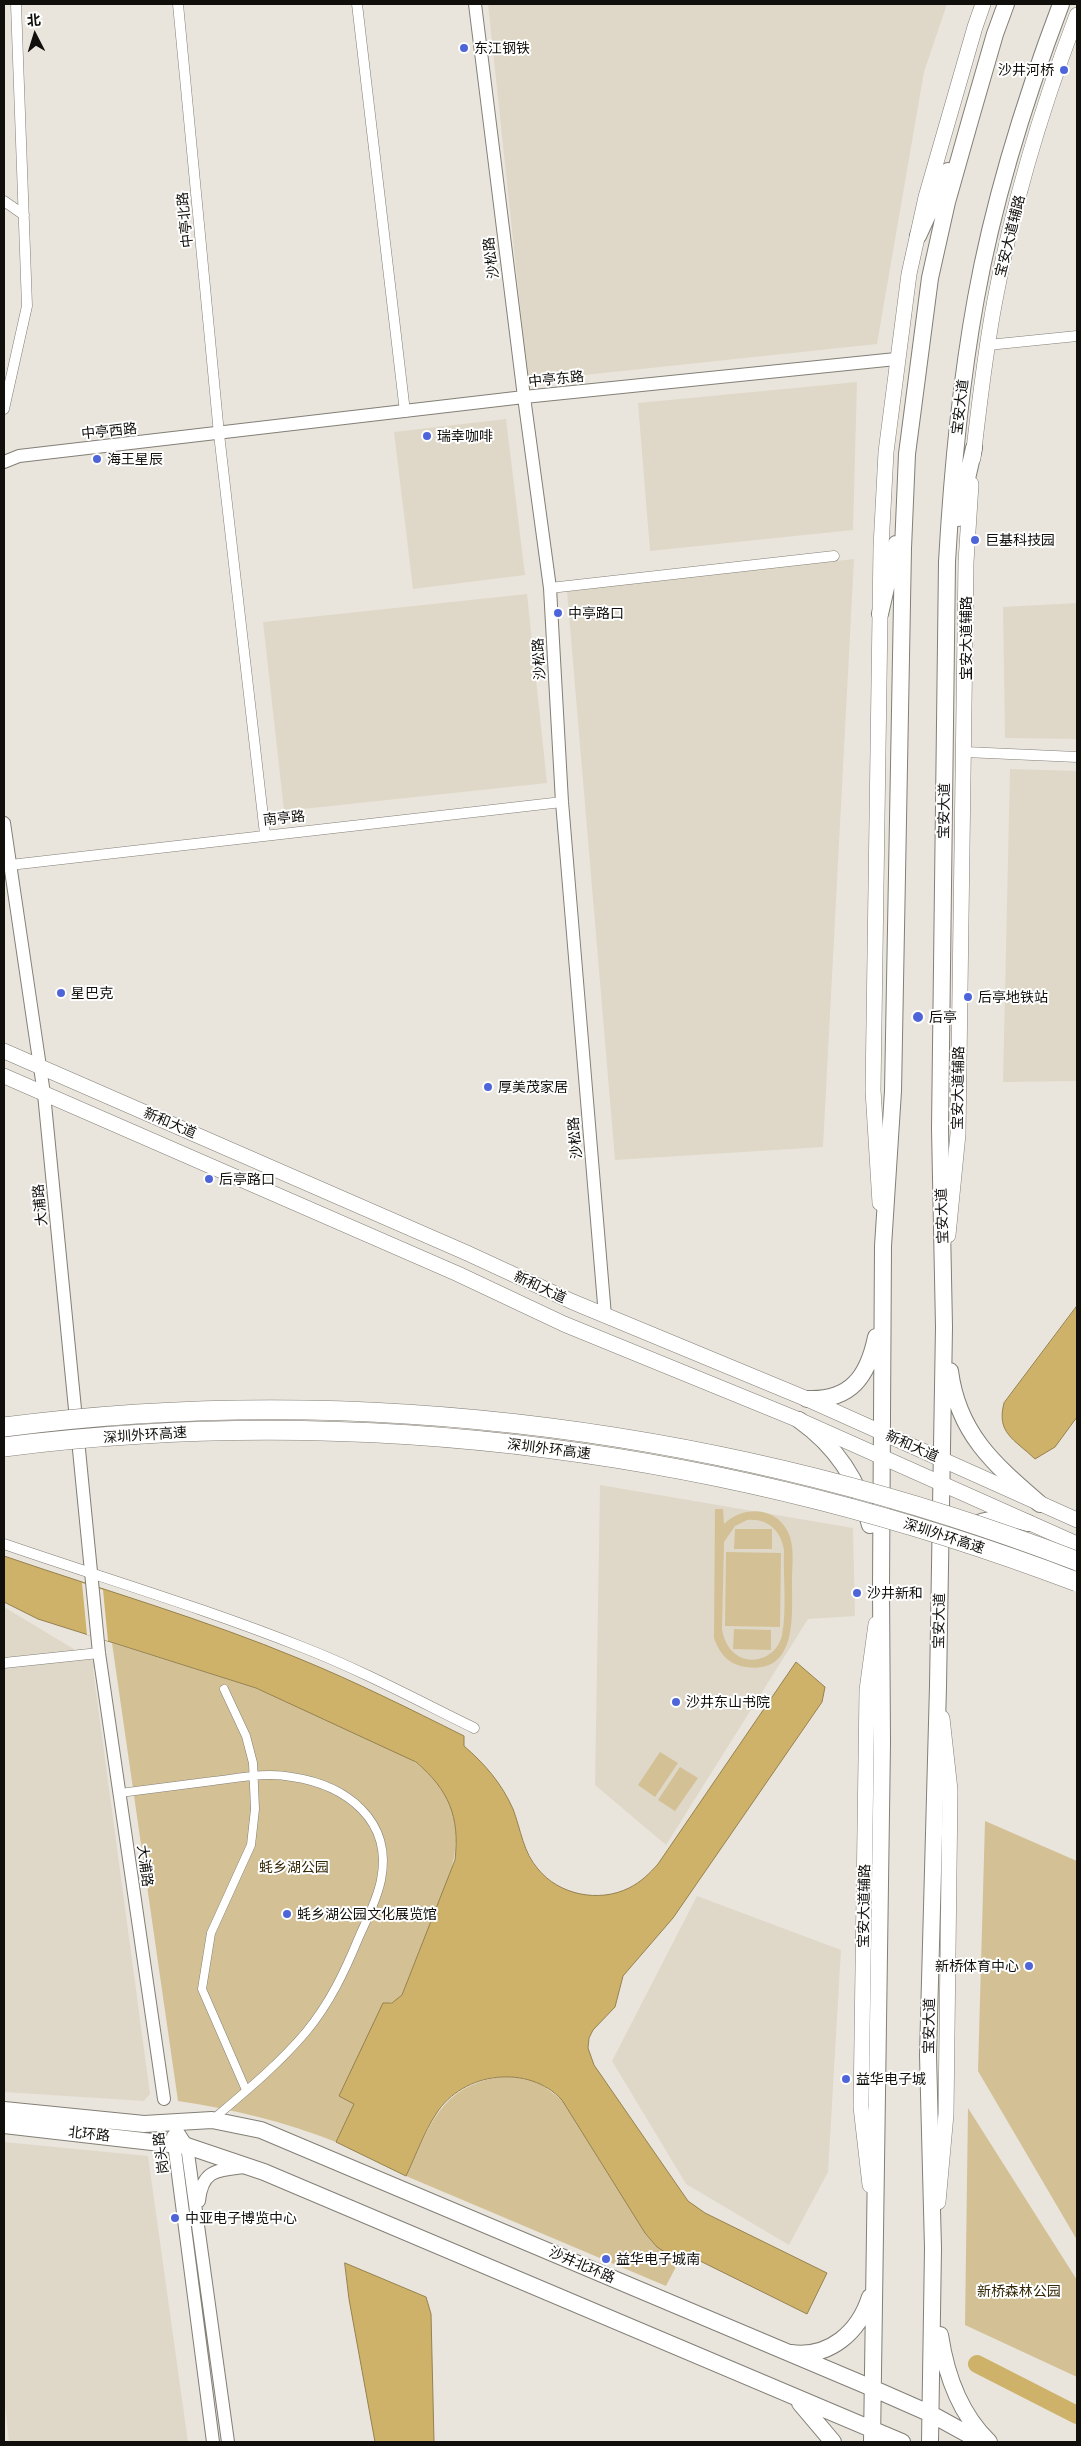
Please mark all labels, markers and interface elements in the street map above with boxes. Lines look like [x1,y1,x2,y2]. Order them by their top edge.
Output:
north arrow [10,10,60,60]
text: 北 [26,10,41,29]
place label: 东江钢铁 [474,40,530,56]
marker: 东江钢铁 [458,42,470,54]
place label: 沙井河桥 [998,62,1054,78]
marker: 沙井河桥 [1058,64,1070,76]
street label: 中亭北路 [174,191,196,249]
street label: 宝安大道辅路 [992,193,1028,279]
street label: 沙松路 [480,236,502,280]
street label: 中亭东路 [527,368,585,390]
street label: 宝安大道 [948,378,972,436]
street label: 中亭西路 [80,420,138,442]
place label: 瑞幸咖啡 [437,428,493,444]
marker: 瑞幸咖啡 [421,430,433,442]
place label: 海王星辰 [107,451,163,467]
marker: 海王星辰 [91,453,103,465]
place label: 巨基科技园 [985,532,1055,548]
marker: 巨基科技园 [969,534,981,546]
street label: 宝安大道辅路 [958,596,974,680]
place label: 中亭路口 [568,605,624,621]
marker: 中亭路口 [552,607,564,619]
street label: 沙松路 [530,638,548,680]
street label: 宝安大道 [935,783,953,839]
street label: 南亭路 [262,807,306,829]
place label: 星巴克 [71,985,113,1001]
marker: 星巴克 [55,987,67,999]
place label: 后亭地铁站 [978,989,1048,1005]
marker: 后亭地铁站 [962,991,974,1003]
place label: 后亭 [929,1009,957,1025]
marker: 后亭 [911,1010,925,1024]
street label: 宝安大道辅路 [949,1046,967,1130]
place label: 厚美茂家居 [498,1079,568,1095]
marker: 厚美茂家居 [482,1081,494,1093]
street label: 新和大道 [141,1104,199,1142]
street label: 沙松路 [565,1116,585,1160]
place label: 后亭路口 [219,1171,275,1187]
marker: 后亭路口 [203,1173,215,1185]
street label: 大浦路 [29,1183,51,1227]
street label: 宝安大道 [933,1188,951,1244]
street label: 新和大道 [511,1268,569,1306]
street label: 深圳外环高速 [103,1424,187,1446]
street label: 新和大道 [883,1427,941,1465]
street label: 深圳外环高速 [506,1436,592,1462]
street label: 深圳外环高速 [901,1515,987,1557]
place label: 沙井新和 [867,1585,923,1601]
marker: 沙井新和 [851,1587,863,1599]
street label: 宝安大道 [930,1593,948,1649]
place label: 沙井东山书院 [686,1694,770,1710]
marker: 沙井东山书院 [670,1696,682,1708]
street label: 大浦路 [134,1844,156,1888]
park label: 蚝乡湖公园 [259,1859,329,1875]
street label: 宝安大道辅路 [855,1864,873,1948]
place label: 蚝乡湖公园文化展览馆 [297,1906,437,1922]
marker: 蚝乡湖公园文化展览馆 [281,1908,293,1920]
place label: 新桥体育中心 [935,1958,1019,1974]
marker: 新桥体育中心 [1023,1960,1035,1972]
street label: 宝安大道 [920,1998,938,2054]
place label: 益华电子城 [856,2071,926,2087]
marker: 益华电子城 [840,2073,852,2085]
street label: 北环路 [67,2123,111,2145]
street label: 岗头路 [150,2131,172,2175]
place label: 中亚电子博览中心 [185,2210,297,2226]
marker: 中亚电子博览中心 [169,2212,181,2224]
street label: 沙井北环路 [547,2244,617,2286]
place label: 益华电子城南 [616,2251,700,2267]
marker: 益华电子城南 [600,2253,612,2265]
park label: 新桥森林公园 [977,2283,1061,2299]

